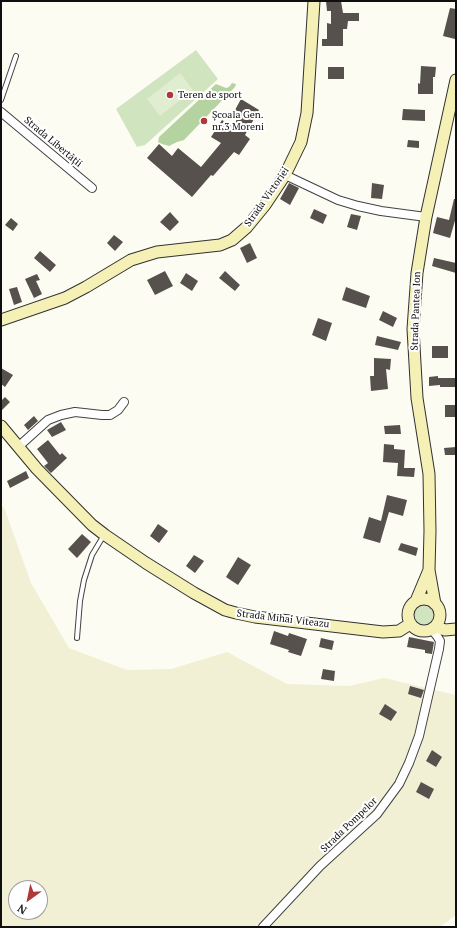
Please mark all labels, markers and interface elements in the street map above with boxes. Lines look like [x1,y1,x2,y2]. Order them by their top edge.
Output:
place label: Teren de sport [178,89,242,101]
marker: Teren de sport [165,90,175,100]
place label: Școala Gen. nr.3 Moreni [212,109,264,132]
street label: Strada Libertății [21,114,85,170]
marker: Școala Gen. nr.3 Moreni [199,116,209,126]
street label: Strada Victoriei [242,165,292,229]
street label: Strada Pantea Ion [409,271,423,351]
street label: Strada Mihai Viteazu [236,607,330,631]
street label: Strada Pompelor [318,795,380,855]
north arrow [8,880,48,920]
text: N [15,901,29,917]

